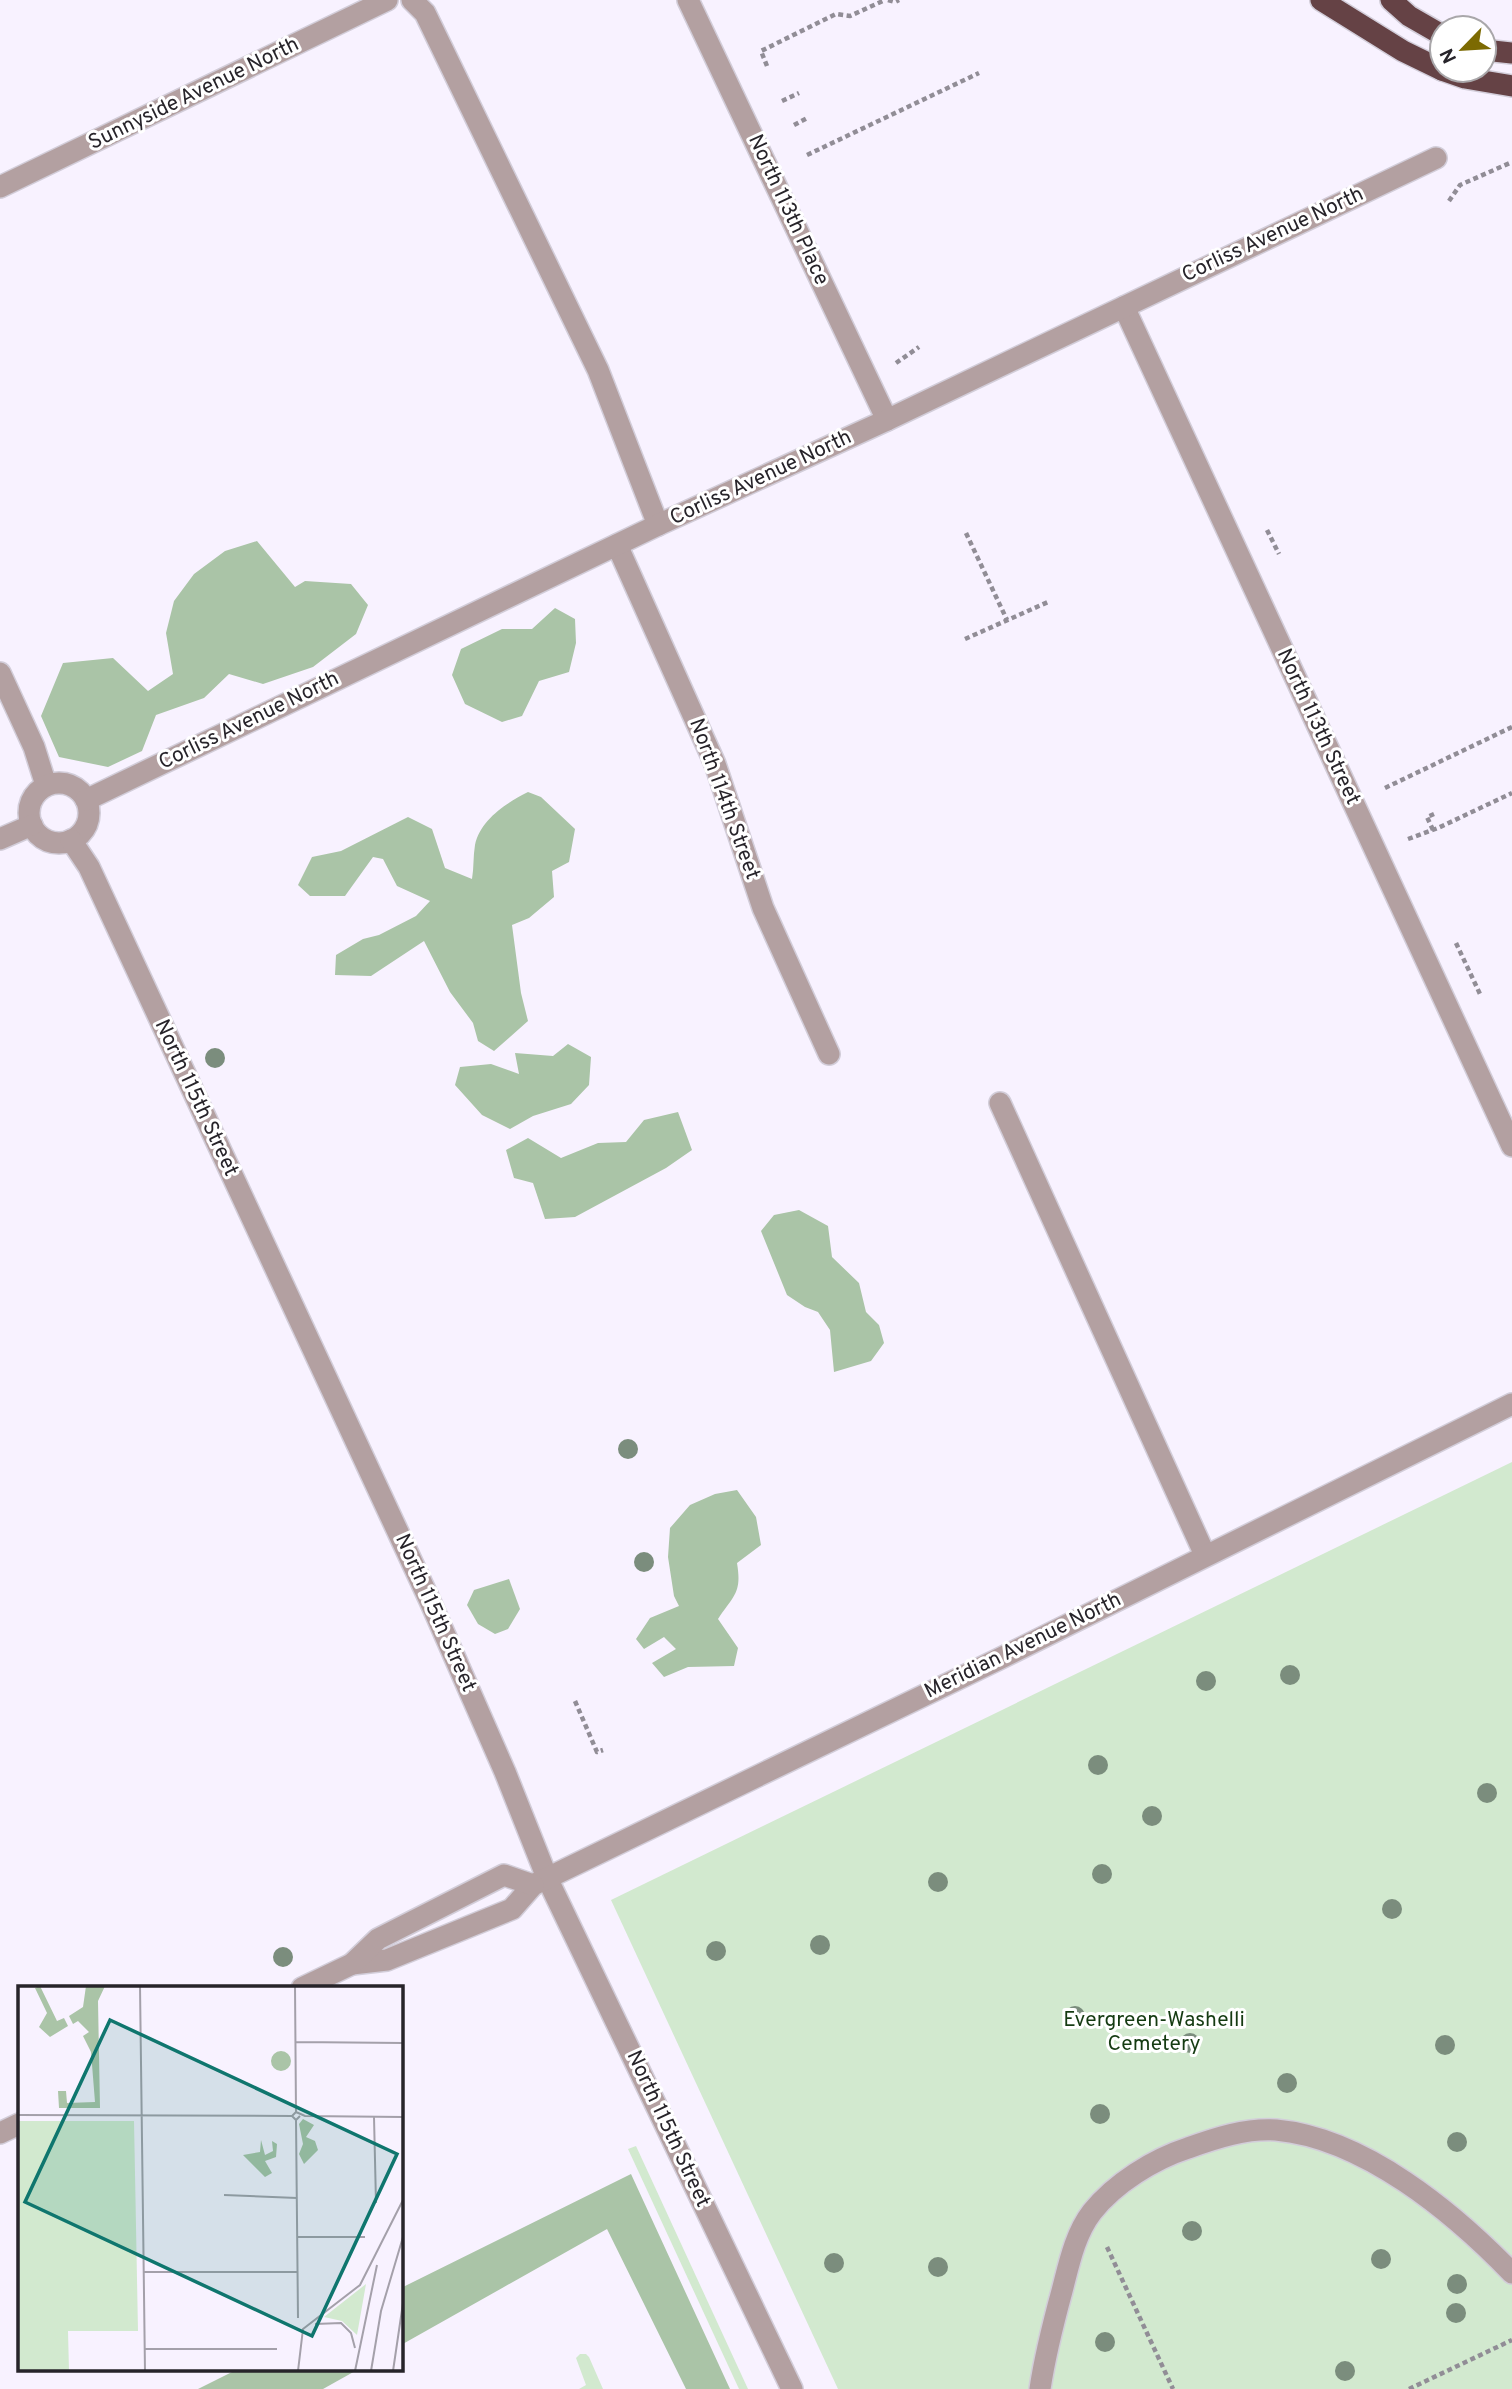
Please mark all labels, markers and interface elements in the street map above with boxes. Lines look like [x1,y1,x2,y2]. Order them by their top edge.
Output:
north arrow [1428,14,1498,84]
street label: Sunnyside Avenue North [84,31,304,157]
text: N [1436,44,1463,67]
street label: North 113th Place [741,130,835,290]
street label: Corliss Avenue North [1178,181,1368,289]
street label: Corliss Avenue North [666,424,856,532]
street label: North 113th Street [1270,645,1366,809]
street label: Corliss Avenue North [154,666,344,776]
street label: North 114th Street [682,715,766,883]
street label: North 115th Street [148,1015,244,1181]
street label: North 115th Street [388,1530,482,1696]
street label: Meridian Avenue North [920,1587,1126,1705]
inset map [18,1986,402,2372]
park label: Evergreen-Washelli Cemetery [1063,2007,1245,2058]
street label: North 115th Street [620,2046,716,2212]

